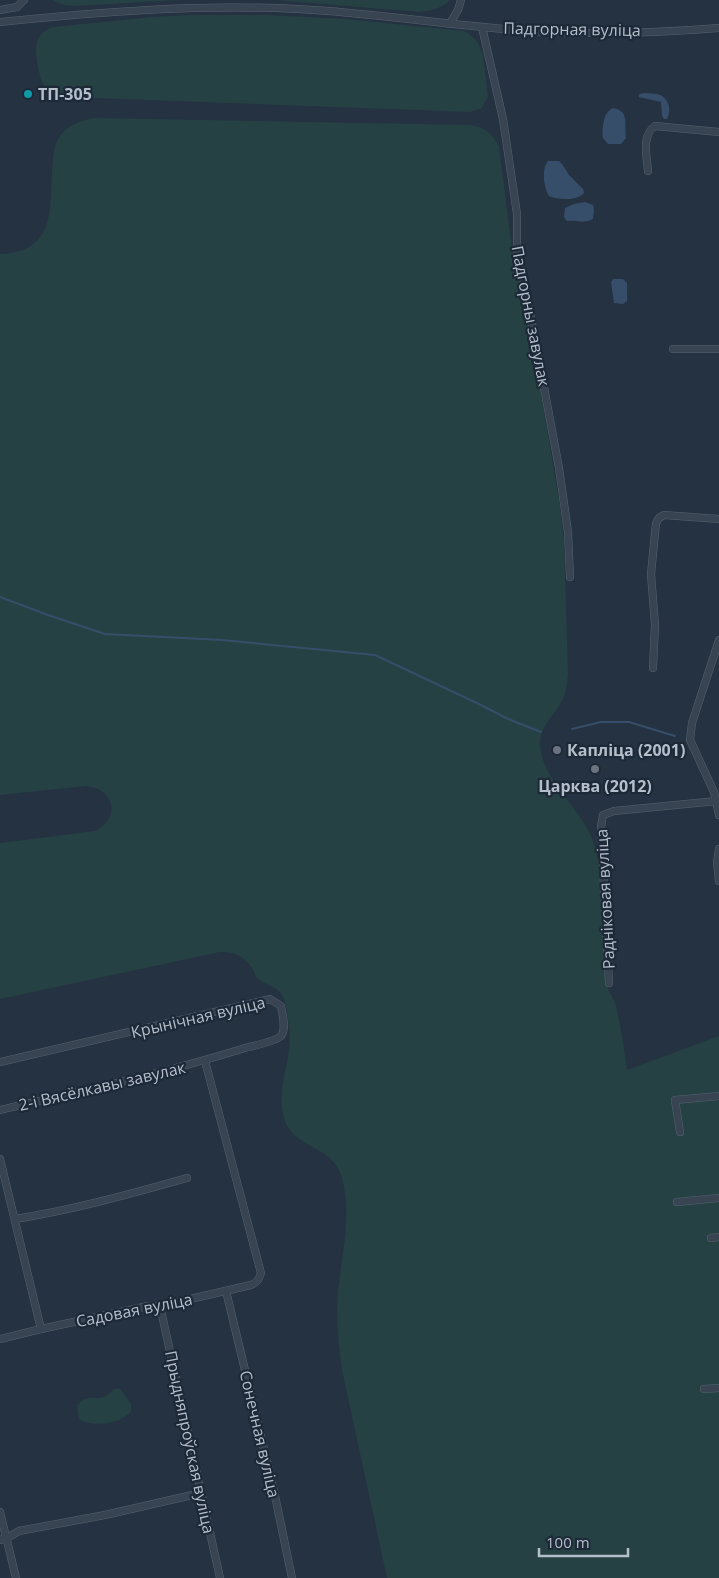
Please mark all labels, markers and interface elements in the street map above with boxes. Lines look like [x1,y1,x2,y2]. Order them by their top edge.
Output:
street label: Падгорная вуліца [503,17,641,41]
place label: ТП-305 [38,83,92,105]
marker: ТП-305 [22,88,34,100]
street label: Падгорны завулак [507,244,556,389]
place label: Капліца (2001) [567,739,685,761]
marker: Капліца (2001) [551,744,563,756]
marker: Царква (2012) [589,763,601,775]
place label: Царква (2012) [538,775,652,797]
street label: Радніковая вуліца [590,828,620,970]
street label: Крынічная вуліца [129,991,267,1043]
street label: 2-і Вясёлкавы завулак [16,1056,188,1116]
street label: Садовая вуліца [74,1288,194,1332]
street label: Прыдняпроўская вуліца [160,1349,220,1535]
street label: Сонечная вуліца [235,1368,285,1500]
scale bar [539,1526,628,1558]
text: 100 m [546,1532,590,1552]

